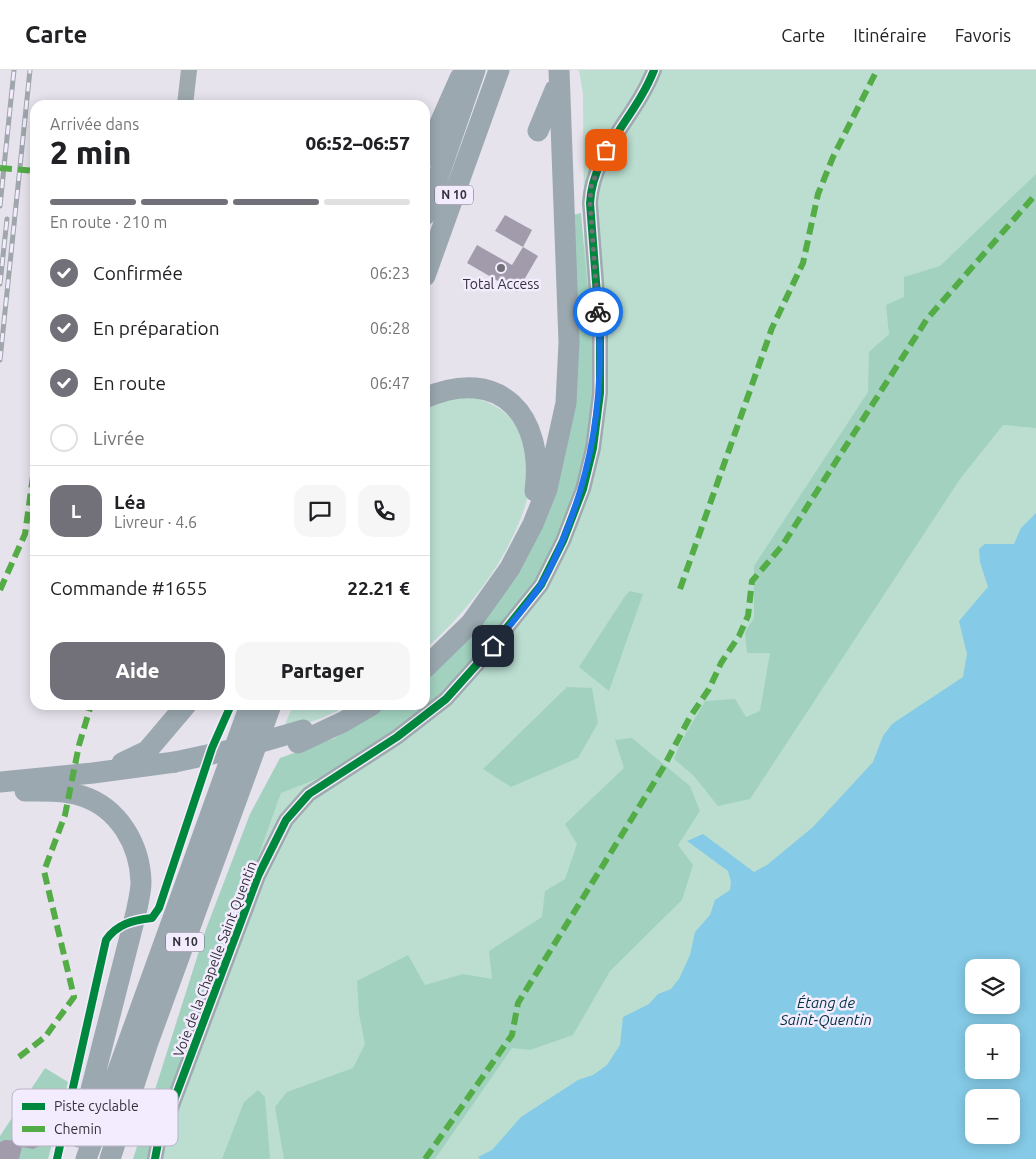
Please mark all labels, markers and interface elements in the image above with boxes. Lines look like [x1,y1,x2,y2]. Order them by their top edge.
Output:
text: Carte [25,21,87,48]
text: Carte [781,25,825,45]
text: Itinéraire [853,25,927,45]
text: Favoris [955,25,1011,45]
text: Arrivée dans [50,115,139,133]
pin [585,129,627,171]
text: 06:52–06:57 [305,132,410,154]
text: 2 min [50,134,131,170]
icon: bag [592,136,620,164]
road number: N 10 [435,186,473,204]
text: En route · 210 m [50,213,167,231]
icon: check [50,259,78,287]
text: Confirmée [93,262,183,284]
marker: Total Access [495,262,507,274]
text: 06:23 [370,264,410,282]
place label: Total Access [463,276,539,292]
courier [573,287,623,337]
icon: bike [584,298,612,326]
icon: check [50,314,78,342]
text: En préparation [93,317,220,339]
text: 06:28 [370,319,410,337]
icon: check [50,369,78,397]
text: En route [93,372,166,394]
text: 06:47 [370,374,410,392]
text: Livrée [93,427,145,449]
button: chat [294,485,346,537]
button: phone [358,485,410,537]
text: Léa [114,491,146,513]
text: L [71,500,81,522]
text: Livreur · 4.6 [114,513,197,531]
text: Commande #1655 [50,577,207,599]
text: 22.21 € [347,577,410,599]
pin [472,625,514,667]
icon: home [479,632,507,660]
button: Aide [50,642,225,700]
button: Partager [235,642,410,700]
street label: Voie de la Chapelle Saint Quentin [170,859,260,1059]
road number: N 10 [166,932,204,952]
map controls [965,959,1020,1144]
button: layers [965,959,1020,1014]
water label: Étang de Saint-Quentin [779,994,872,1029]
button: + [965,1024,1020,1079]
legend [12,1089,178,1146]
button: − [965,1089,1020,1144]
text: Piste cyclable [54,1098,139,1114]
text: Chemin [54,1121,102,1137]

